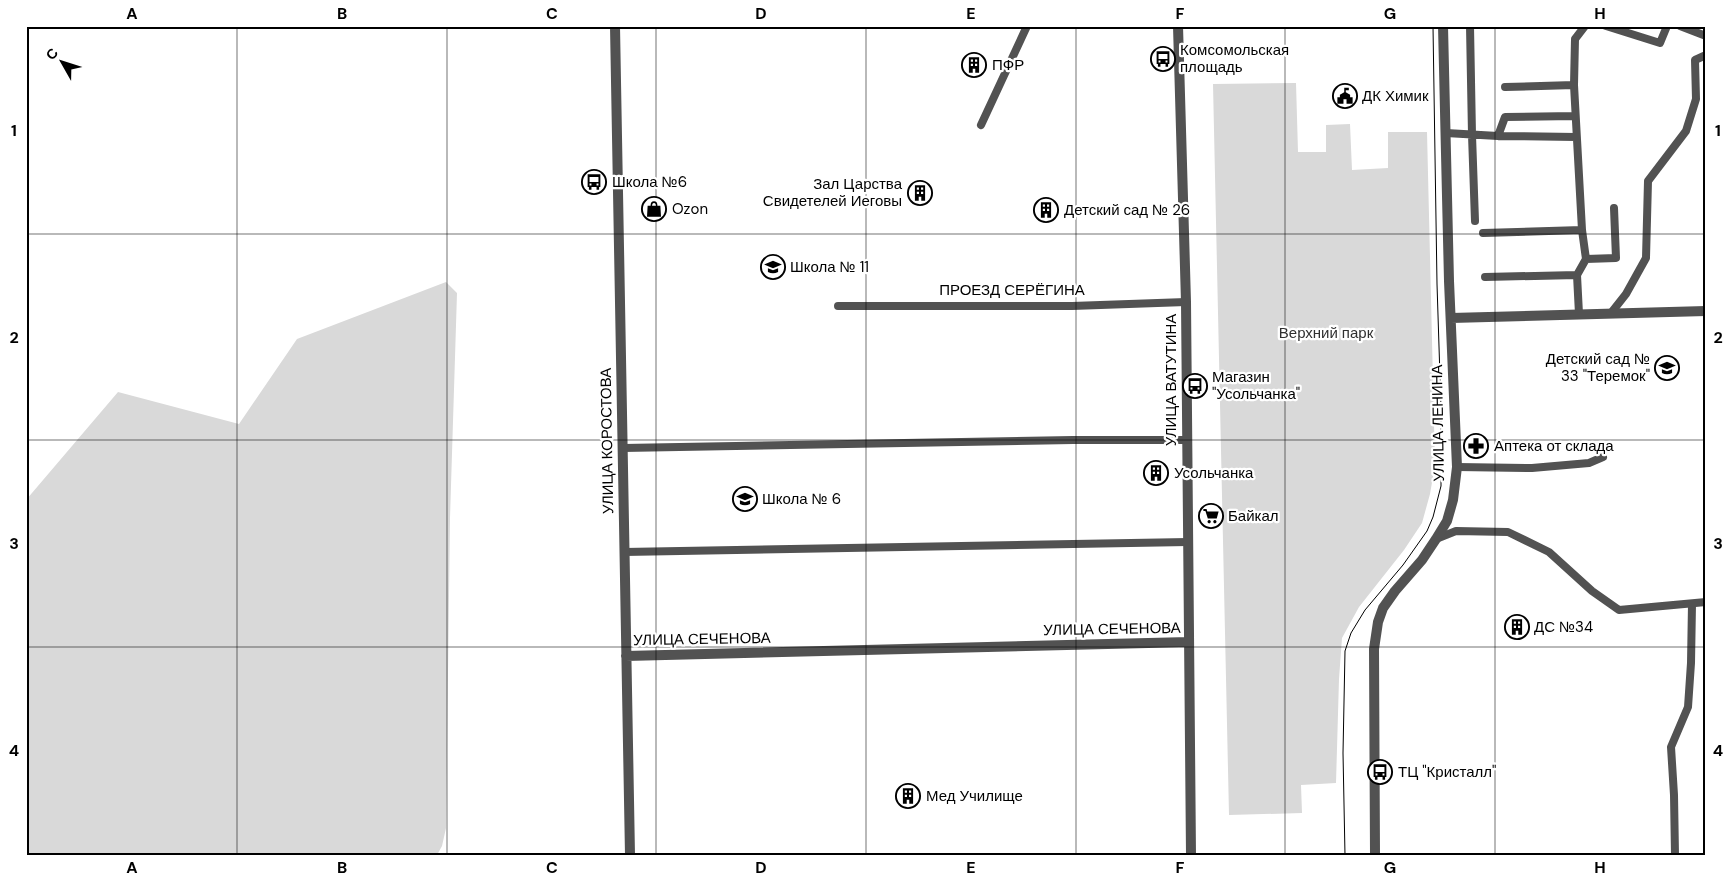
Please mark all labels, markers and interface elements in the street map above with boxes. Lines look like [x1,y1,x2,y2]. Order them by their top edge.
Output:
text: A [126,3,138,24]
text: B [337,3,347,24]
text: C [546,3,558,24]
text: D [755,3,767,24]
text: E [966,3,976,24]
text: F [1176,3,1185,24]
text: G [1384,3,1396,24]
text: H [1594,3,1606,24]
north arrow [38,38,88,88]
place label: Комсомольская площадь [1180,40,1289,77]
text: С [42,44,62,63]
bus stop icon: Комсомольская площадь [1150,46,1176,72]
building icon: ПФР [961,52,987,78]
place label: ПФР [992,55,1024,75]
public building icon: ДК Химик [1332,83,1358,109]
place label: ДК Химик [1362,86,1429,106]
text: 1 [11,120,17,141]
text: 1 [1715,120,1721,141]
bus stop icon: Школа №6 [581,169,607,195]
place label: Школа №6 [612,172,687,192]
place label: Зал Царства Свидетелей Иеговы [763,174,903,211]
building icon: Зал Царства Свидетелей Иеговы [907,180,933,206]
shop icon: Ozon [641,196,667,222]
building icon: Детский сад № 26 [1033,197,1059,223]
place label: Ozon [672,199,708,219]
place label: Детский сад № 26 [1064,200,1190,220]
school or university icon: Школа № 11 [760,254,786,280]
place label: Школа № 11 [790,257,869,277]
street label: ПРОЕЗД СЕРЁГИНА [939,280,1085,300]
street label: УЛИЦА ВАТУТИНА [1161,314,1181,446]
park label: Верхний парк [1279,323,1374,343]
text: 2 [9,327,19,348]
text: 2 [1713,327,1723,348]
place label: Детский сад № 33 "Теремок" [1546,349,1650,386]
school or university icon: Детский сад № 33 "Теремок" [1654,355,1680,381]
street label: УЛИЦА ЛЕНИНА [1427,364,1449,482]
place label: Магазин "Усольчанка" [1212,367,1300,404]
street label: УЛИЦА КОРОСТОВА [596,368,618,514]
bus stop icon: Магазин "Усольчанка" [1182,373,1208,399]
pharmacy icon: Аптека от склада [1463,433,1489,459]
place label: Аптека от склада [1494,436,1614,456]
building icon: Усольчанка [1143,460,1169,486]
place label: Усольчанка [1174,463,1254,483]
school or university icon: Школа № 6 [732,486,758,512]
place label: Школа № 6 [762,489,841,509]
supermarket icon: Байкал [1198,503,1224,529]
place label: Байкал [1228,506,1279,526]
text: 3 [9,533,19,554]
text: 3 [1713,533,1723,554]
building icon: ДС №34 [1504,614,1530,640]
place label: ДС №34 [1534,617,1593,637]
street label: УЛИЦА СЕЧЕНОВА [1043,618,1181,640]
street label: УЛИЦА СЕЧЕНОВА [633,628,771,650]
text: 4 [9,740,19,761]
text: 4 [1713,740,1723,761]
bus stop icon: ТЦ "Кристалл" [1367,759,1393,785]
place label: ТЦ "Кристалл" [1398,762,1497,782]
building icon: Мед Училище [895,783,921,809]
place label: Мед Училище [926,786,1023,806]
text: A [126,857,138,878]
text: B [337,857,347,878]
text: C [546,857,558,878]
text: D [755,857,767,878]
text: E [966,857,976,878]
text: F [1176,857,1185,878]
text: G [1384,857,1396,878]
text: H [1594,857,1606,878]

